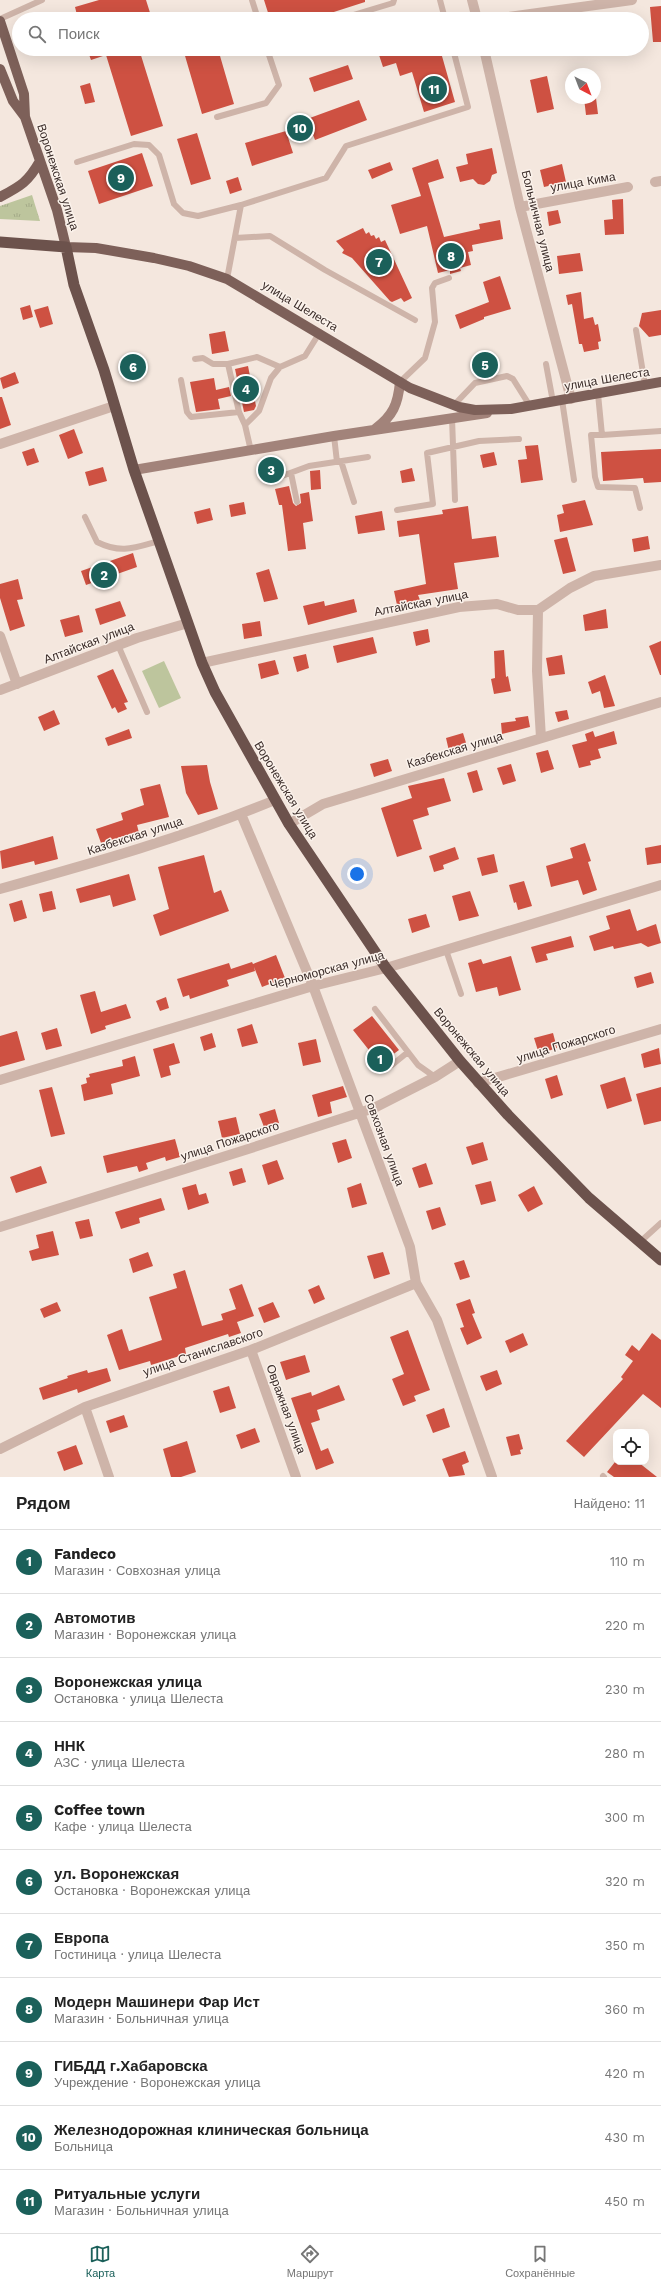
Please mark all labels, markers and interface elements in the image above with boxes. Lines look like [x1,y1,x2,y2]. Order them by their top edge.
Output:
search box [12,12,649,56]
icon: search [26,23,48,45]
text: Поиск [58,25,100,43]
north arrow [565,68,601,104]
pin: 11 [421,74,447,104]
pin: 10 [287,113,313,143]
street label: Воронежская улица [34,122,82,232]
pin: 9 [108,163,134,193]
street label: Больничная улица [519,169,557,273]
street label: улица Кима [549,169,617,195]
pin: 8 [438,241,464,271]
pin: 7 [366,247,392,277]
street label: улица Шелеста [260,278,341,334]
pin: 5 [472,350,498,380]
pin: 6 [120,352,146,382]
street label: улица Шелеста [563,365,651,393]
pin: 4 [233,374,259,404]
pin: 3 [258,455,284,485]
pin: 2 [91,560,117,590]
street label: Алтайская улица [373,587,470,619]
street label: Алтайская улица [42,619,136,667]
street label: Казбекская улица [405,729,505,771]
street label: Воронежская улица [251,739,321,841]
street label: Казбекская улица [86,814,185,858]
your location [347,864,367,884]
street label: Черноморская улица [268,948,386,992]
street label: Воронежская улица [431,1005,513,1099]
street label: улица Пожарского [515,1022,617,1066]
pin: 1 [367,1044,393,1074]
street label: Совхозная улица [361,1092,407,1188]
street label: улица Пожарского [179,1118,281,1163]
street label: улица Станиславского [141,1325,265,1379]
street label: Овражная улица [263,1362,309,1456]
map controls [613,1429,649,1465]
button: locate [613,1429,649,1465]
text: Рядом [16,1493,71,1513]
text: Найдено: 11 [574,1496,645,1511]
text: Fandeco [54,1545,116,1563]
text: 1 [26,1554,32,1569]
text: 110 m [610,1554,645,1569]
text: Магазин · Совхозная улица [54,1563,221,1578]
text: Автомотив [54,1609,135,1627]
text: 2 [25,1618,33,1633]
text: 220 m [605,1618,645,1633]
text: Магазин · Воронежская улица [54,1627,236,1642]
text: Воронежская улица [54,1673,202,1691]
text: 3 [25,1682,33,1697]
text: 230 m [605,1682,645,1697]
text: Остановка · улица Шелеста [54,1691,223,1706]
text: ННК [54,1737,85,1755]
text: 4 [25,1746,33,1761]
text: 280 m [605,1746,645,1761]
text: АЗС · улица Шелеста [54,1755,185,1770]
text: Coffee town [54,1801,145,1819]
text: 5 [25,1810,33,1825]
text: 300 m [604,1810,645,1825]
text: Кафе · улица Шелеста [54,1819,192,1834]
text: ул. Воронежская [54,1865,179,1883]
text: 6 [25,1874,33,1889]
text: 320 m [605,1874,645,1889]
text: Остановка · Воронежская улица [54,1883,250,1898]
text: Европа [54,1929,109,1947]
text: 7 [25,1938,33,1953]
text: 350 m [605,1938,645,1953]
text: Гостиница · улица Шелеста [54,1947,221,1962]
text: Модерн Машинери Фар Ист [54,1993,260,2011]
text: 8 [25,2002,33,2017]
text: 360 m [605,2002,645,2017]
text: Магазин · Больничная улица [54,2011,229,2026]
text: ГИБДД г.Хабаровска [54,2057,208,2075]
text: 9 [25,2066,33,2081]
text: 420 m [605,2066,645,2081]
text: Учреждение · Воронежская улица [54,2075,261,2090]
text: Железнодорожная клиническая больница [54,2121,369,2139]
text: 10 [22,2130,36,2145]
text: 430 m [605,2130,645,2145]
text: Больница [54,2139,113,2154]
text: Ритуальные услуги [54,2185,200,2203]
text: 11 [23,2194,35,2209]
text: 450 m [605,2194,645,2209]
text: Магазин · Больничная улица [54,2203,229,2218]
tab: Карта [86,2243,115,2280]
tab: Маршрут [287,2243,334,2280]
tab: Сохранённые [505,2243,575,2280]

